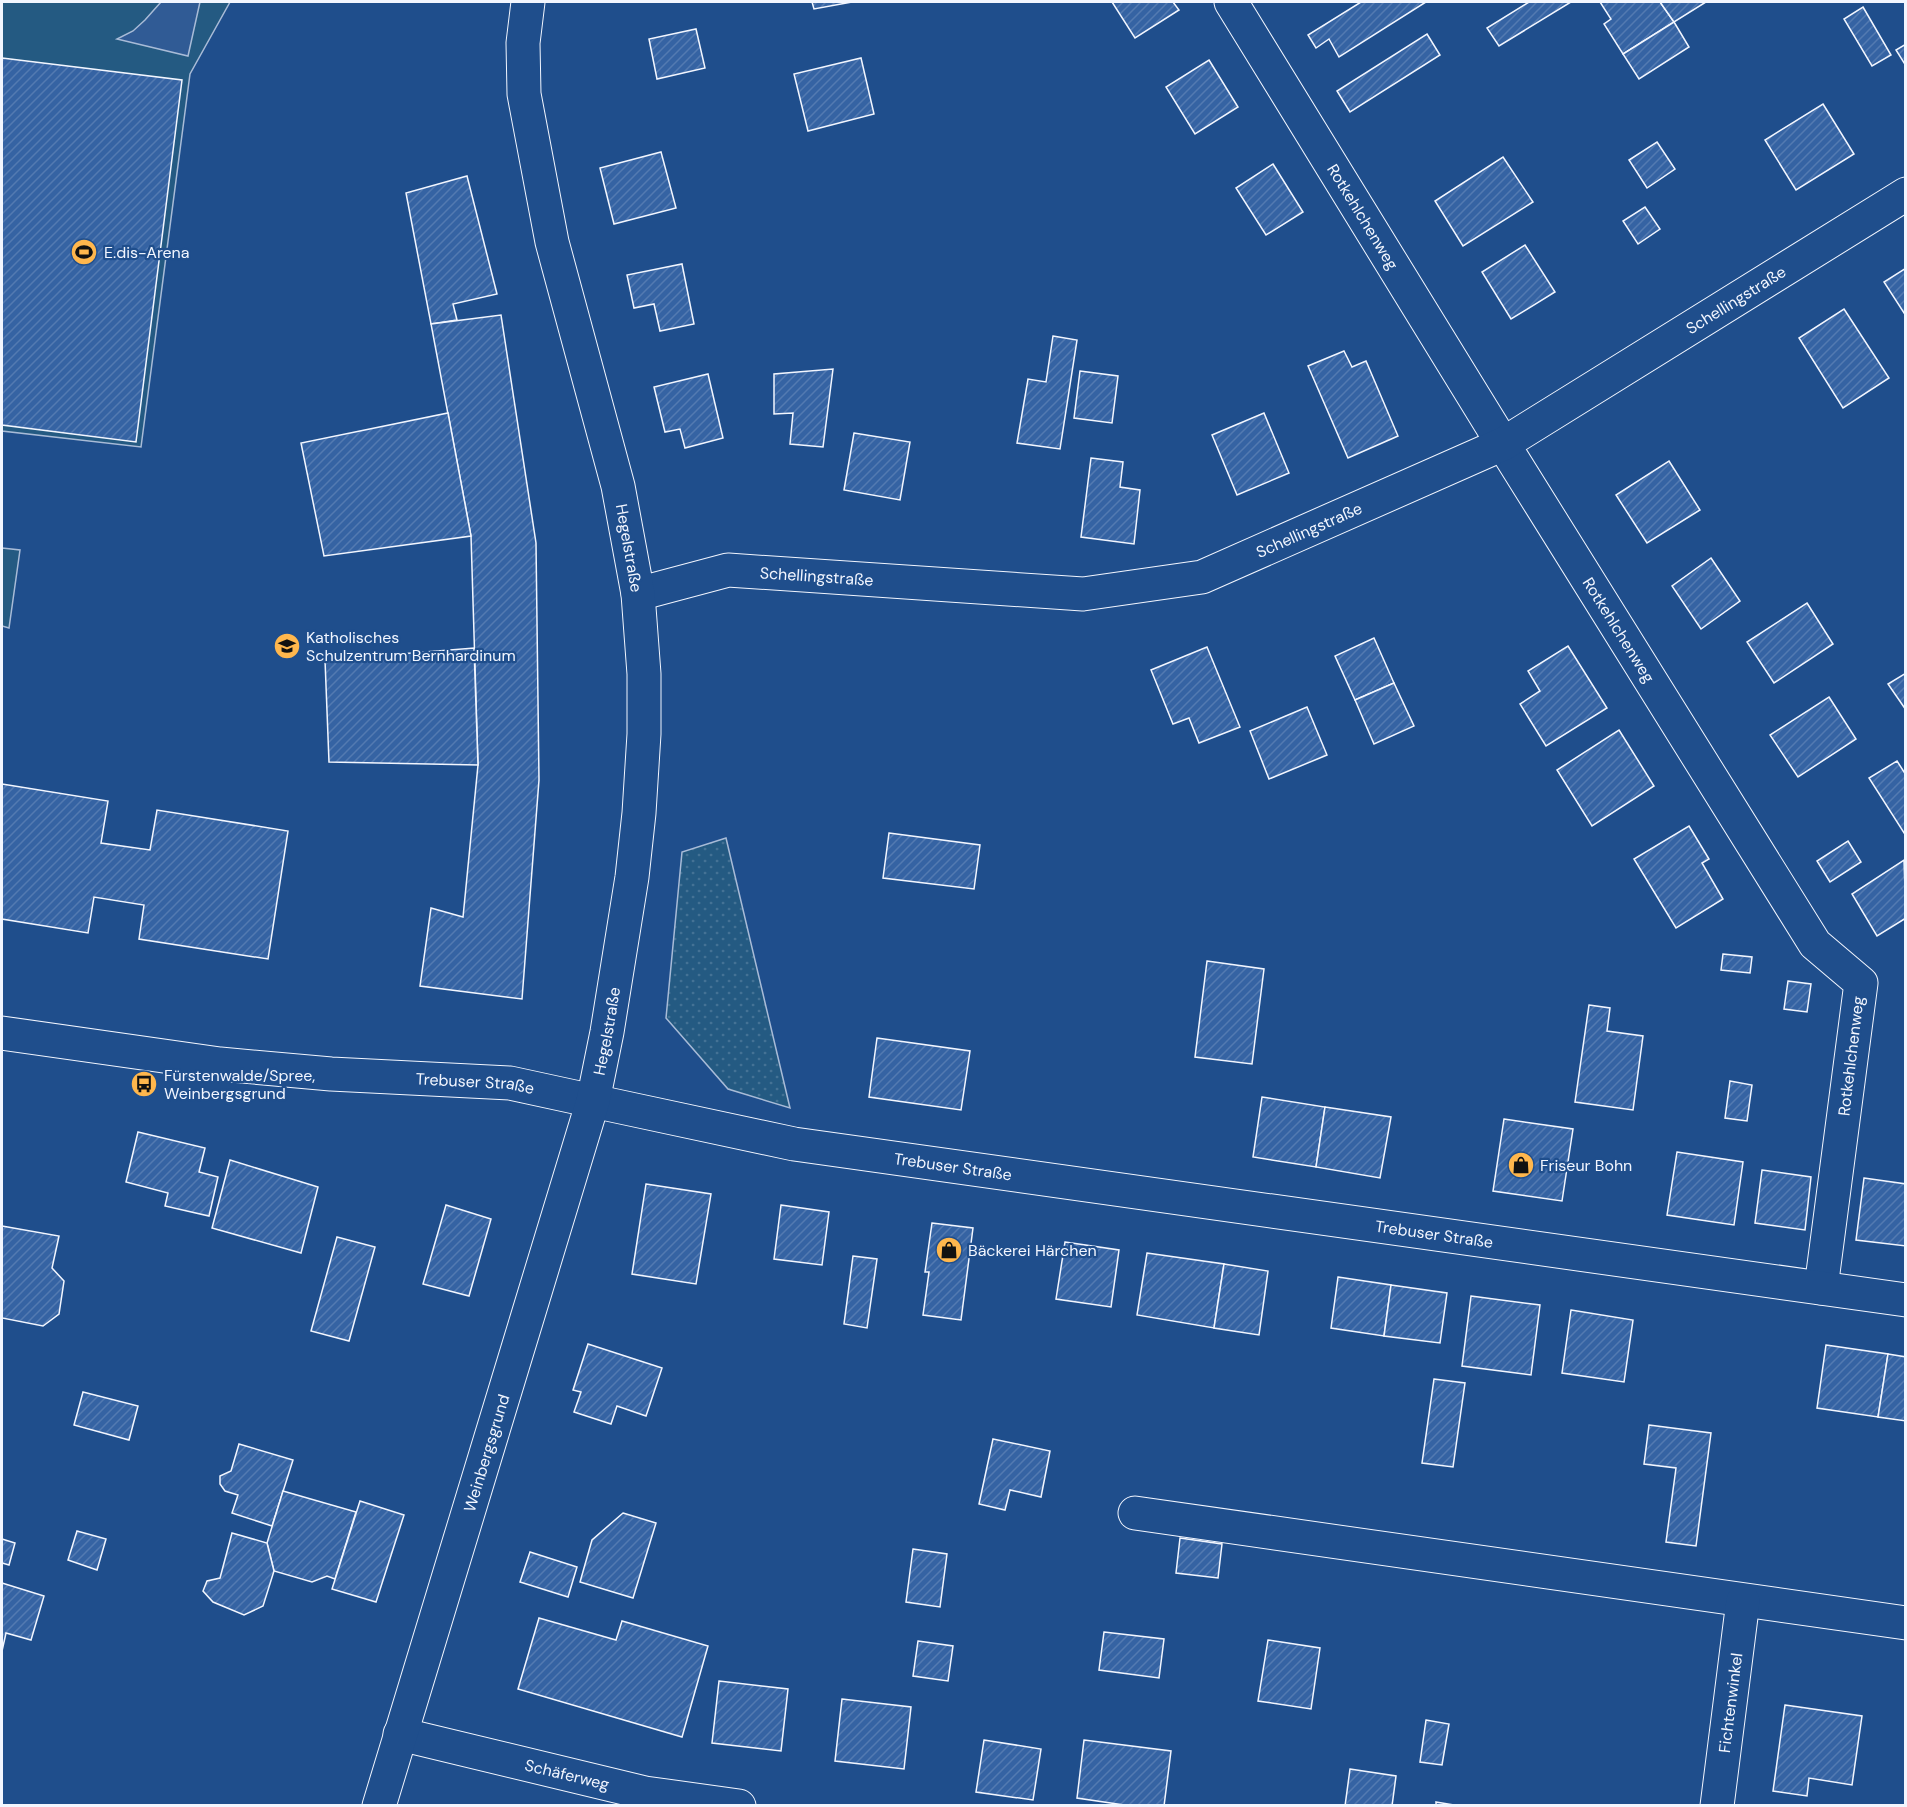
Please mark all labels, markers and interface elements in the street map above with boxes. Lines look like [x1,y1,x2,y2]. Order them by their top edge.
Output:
street label: Rotkehlchenweg [1323,160,1404,273]
sports icon: E.dis-Arena [69,237,99,267]
place label: E.dis-Arena [104,242,190,263]
street label: Schellingstraße [1682,261,1790,339]
street label: Schellingstraße [1253,497,1365,562]
street label: Hegelstraße [611,502,647,594]
street label: Schellingstraße [759,562,874,590]
street label: Rotkehlchenweg [1578,573,1660,686]
place label: Katholisches Schulzentrum Bernhardinum [306,627,516,666]
school or university icon: Katholisches Schulzentrum Bernhardinum [272,631,302,661]
street label: Hegelstraße [588,985,625,1077]
street label: Rotkehlchenweg [1833,995,1869,1117]
place label: Fürstenwalde/Spree, Weinbergsgrund [164,1065,315,1104]
street label: Trebuser Straße [415,1068,536,1098]
bus stop icon: Fürstenwalde/Spree, Weinbergsgrund [129,1069,159,1099]
street label: Trebuser Straße [893,1148,1013,1185]
shop icon: Friseur Bohn [1506,1150,1536,1180]
place label: Friseur Bohn [1540,1155,1632,1176]
street label: Trebuser Straße [1374,1215,1495,1252]
shop icon: Bäckerei Härchen [934,1235,964,1265]
place label: Bäckerei Härchen [968,1240,1097,1261]
street label: Weinbergsgrund [458,1392,514,1514]
street label: Fichtenwinkel [1713,1652,1747,1754]
street label: Schäferweg [523,1754,612,1795]

